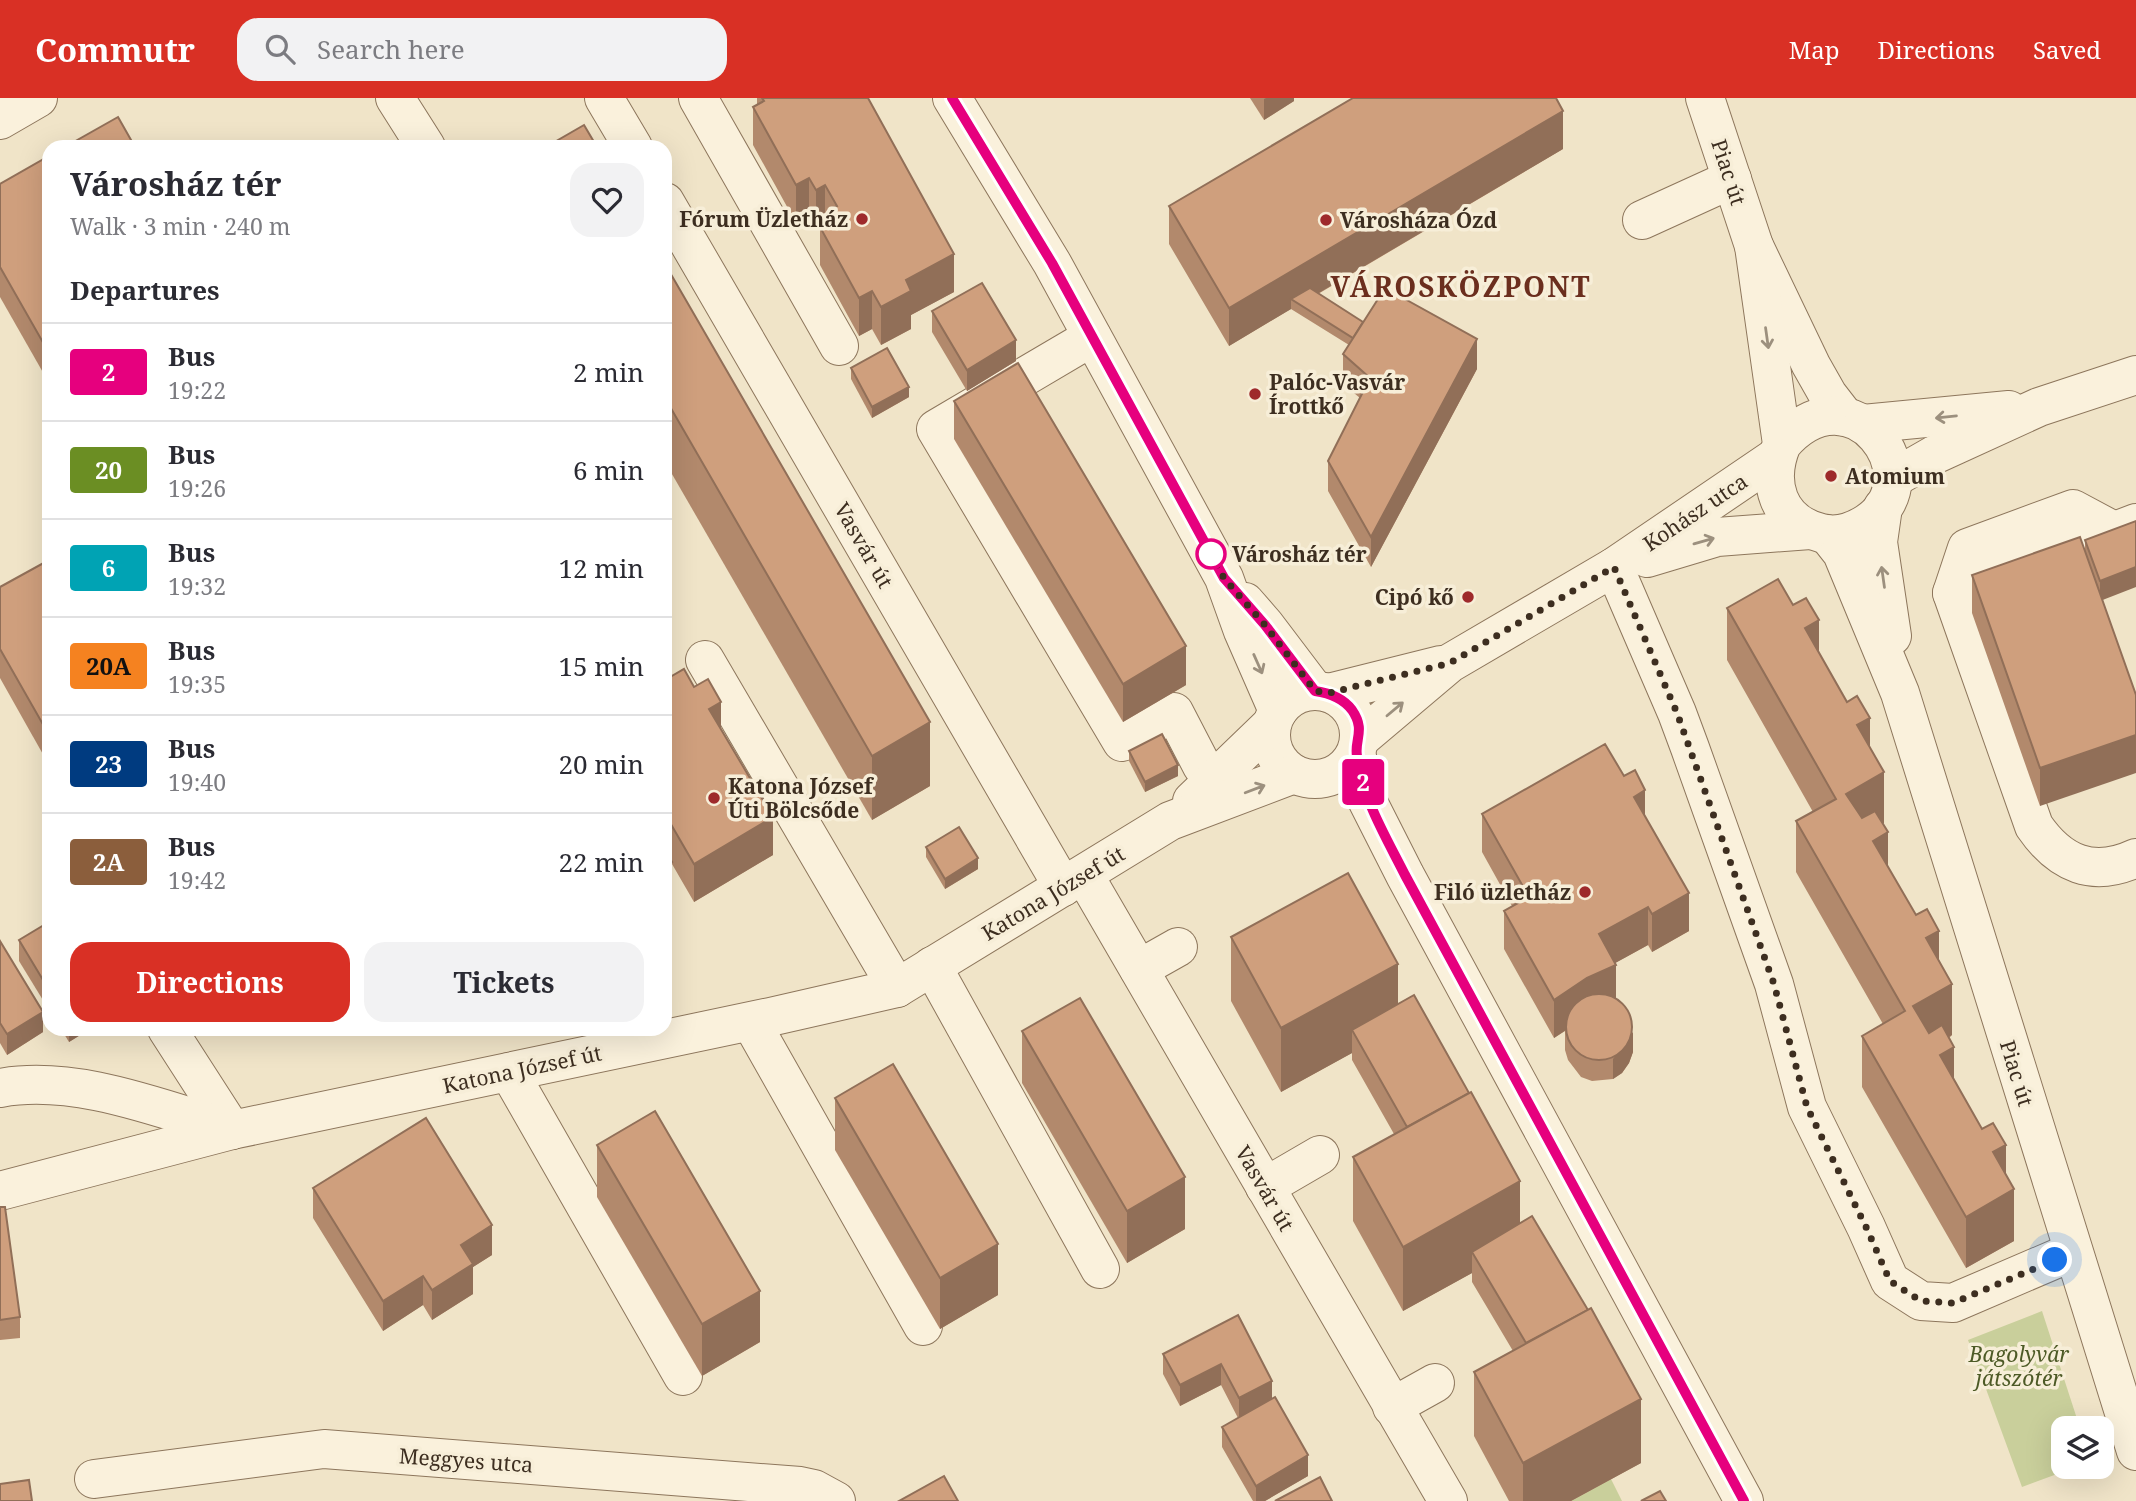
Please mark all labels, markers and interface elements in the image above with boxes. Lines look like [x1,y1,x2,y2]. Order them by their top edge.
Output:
search box [237,18,727,81]
text: Commutr [35,27,195,72]
icon: search [261,30,299,68]
text: Search here [317,31,465,67]
text: Map [1789,33,1840,66]
text: Directions [1878,33,1995,66]
text: Saved [2033,33,2101,66]
street label: Piac út [1705,135,1753,209]
text: Városház tér [70,161,282,206]
button: heart [570,163,644,237]
place label: Fórum Üzletház [679,205,848,233]
place label: Városháza Ózd [1340,206,1497,234]
text: Walk · 3 min · 240 m [70,210,290,242]
marker: Fórum Üzletház [854,211,870,227]
marker: Városháza Ózd [1318,212,1334,228]
district label: VÁROSKÖZPONT [1331,267,1591,305]
text: Departures [70,272,220,308]
one-way arrow [1760,326,1773,349]
text: Bus [168,338,215,374]
text: 2 min [573,354,644,390]
text: 2 [102,355,115,388]
place label: Palóc-Vasvár Írottkő [1269,368,1405,420]
text: 19:22 [168,374,226,406]
marker: Palóc-Vasvár Írottkő [1247,386,1263,402]
one-way arrow [1936,410,1958,423]
text: Bus [168,436,215,472]
text: 6 min [573,452,644,488]
text: 20 [95,453,122,486]
place label: Atomium [1845,462,1945,490]
street label: Kohász utca [1637,467,1753,557]
marker: Atomium [1823,468,1839,484]
text: 19:26 [168,472,226,504]
street label: Vasvár út [828,497,900,593]
text: Bus [168,534,215,570]
one-way arrow [1692,534,1714,547]
marker: Városház tér [1196,539,1226,569]
place label: Városház tér [1232,540,1367,568]
text: 12 min [559,550,644,586]
text: 6 [102,551,115,584]
one-way arrow [1877,566,1890,589]
text: 19:32 [168,570,226,602]
place label: Cipó kő [1375,583,1454,611]
marker: Cipó kő [1460,589,1476,605]
text: Bus [168,632,215,668]
text: 15 min [559,648,644,684]
text: 20A [86,649,131,682]
one-way arrow [1252,653,1265,675]
text: 19:35 [168,668,226,700]
one-way arrow [1386,701,1404,717]
text: Bus [168,730,215,766]
text: 20 min [559,746,644,782]
text: 23 [95,747,122,780]
line badge: 2 [1340,759,1386,805]
text: 2 [1356,765,1370,798]
text: 19:40 [168,766,226,798]
place label: Katona József Úti Bölcsőde [728,772,875,824]
one-way arrow [1244,782,1266,794]
marker: Katona József Úti Bölcsőde [706,790,722,806]
text: Bus [168,828,215,864]
street label: Katona József út [976,839,1130,947]
text: 22 min [559,844,644,880]
text: 2A [93,845,124,878]
text: 19:42 [168,864,226,896]
place label: Filó üzletház [1434,878,1571,906]
marker: Filó üzletház [1577,884,1593,900]
button: Directions [70,942,350,1022]
button: Tickets [364,942,644,1022]
street label: Piac út [1994,1037,2040,1109]
street label: Katona József út [440,1038,604,1100]
street label: Vasvár út [1229,1140,1301,1236]
your location [2037,1242,2072,1277]
park label: Bagolyvár játszótér [1968,1340,2069,1392]
map controls [2051,1416,2114,1479]
button: layers [2051,1416,2114,1479]
street label: Meggyes utca [398,1441,534,1479]

